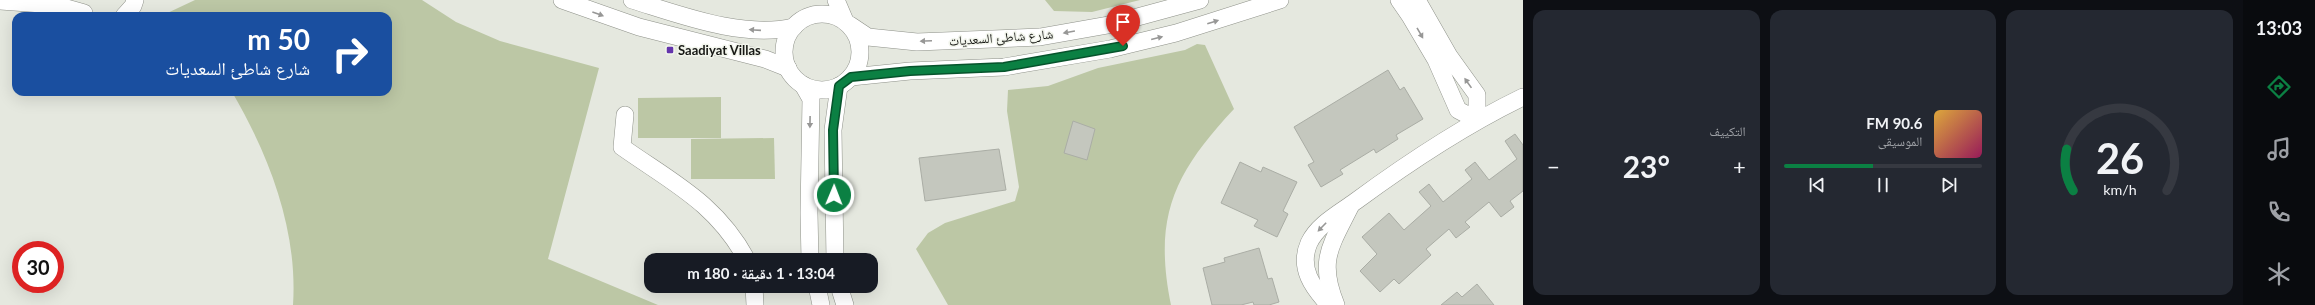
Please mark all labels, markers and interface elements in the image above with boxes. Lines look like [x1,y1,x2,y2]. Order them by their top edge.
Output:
pin [1106,5,1140,46]
one-way arrow [593,11,605,17]
icon: arrive [1112,11,1134,33]
text: 13:03 [2256,17,2302,39]
one-way arrow [1207,19,1219,25]
text: 50 m [247,22,310,56]
street label: شارع شاطئ السعديات [948,25,1054,51]
one-way arrow [749,26,761,33]
one-way arrow [1417,27,1424,39]
icon: right [324,28,376,80]
one-way arrow [1063,29,1075,35]
one-way arrow [1151,35,1163,41]
one-way arrow [920,38,932,45]
place label: Saadiyat Villas [678,42,761,58]
marker: Saadiyat Villas [665,45,675,55]
text: شارع شاطئ السعديات [165,57,310,79]
icon: directions [2265,73,2293,101]
one-way arrow [1464,78,1472,89]
text: 90.6 FM [1866,114,1922,132]
one-way arrow [807,116,813,129]
text: التكييف [1709,123,1746,139]
text: 26 [2096,132,2144,182]
text: الموسيقى [1878,133,1922,149]
icon: music [2265,135,2293,163]
text: 23° [1623,148,1670,184]
text: − [1547,153,1560,180]
text: + [1733,153,1746,180]
position arrow [813,174,855,216]
icon: previous [1806,174,1828,196]
icon: pause [1872,174,1894,196]
icon: next [1938,174,1960,196]
text: km/h [2103,180,2136,197]
icon: phone [2265,198,2293,226]
one-way arrow [1317,222,1326,232]
speed limit sign: 30 [12,241,64,293]
icon: climate [2265,260,2293,288]
text: 13:04 · 1 دقيقة · 180 m [687,264,835,282]

